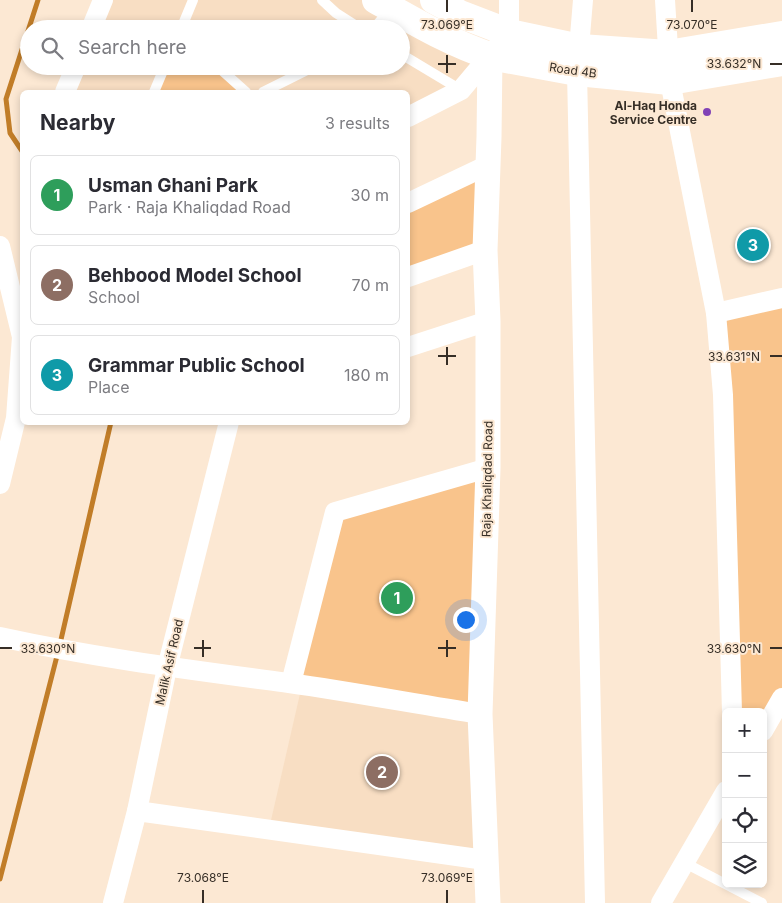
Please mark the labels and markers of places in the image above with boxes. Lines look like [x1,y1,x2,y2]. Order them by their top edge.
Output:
place label: Al-Haq Honda Service Centre [610,98,697,127]
marker: Al-Haq Honda Service Centre [701,106,713,118]
pin: 3 [737,226,769,264]
pin: 1 [381,579,413,617]
pin: 2 [366,753,398,791]

